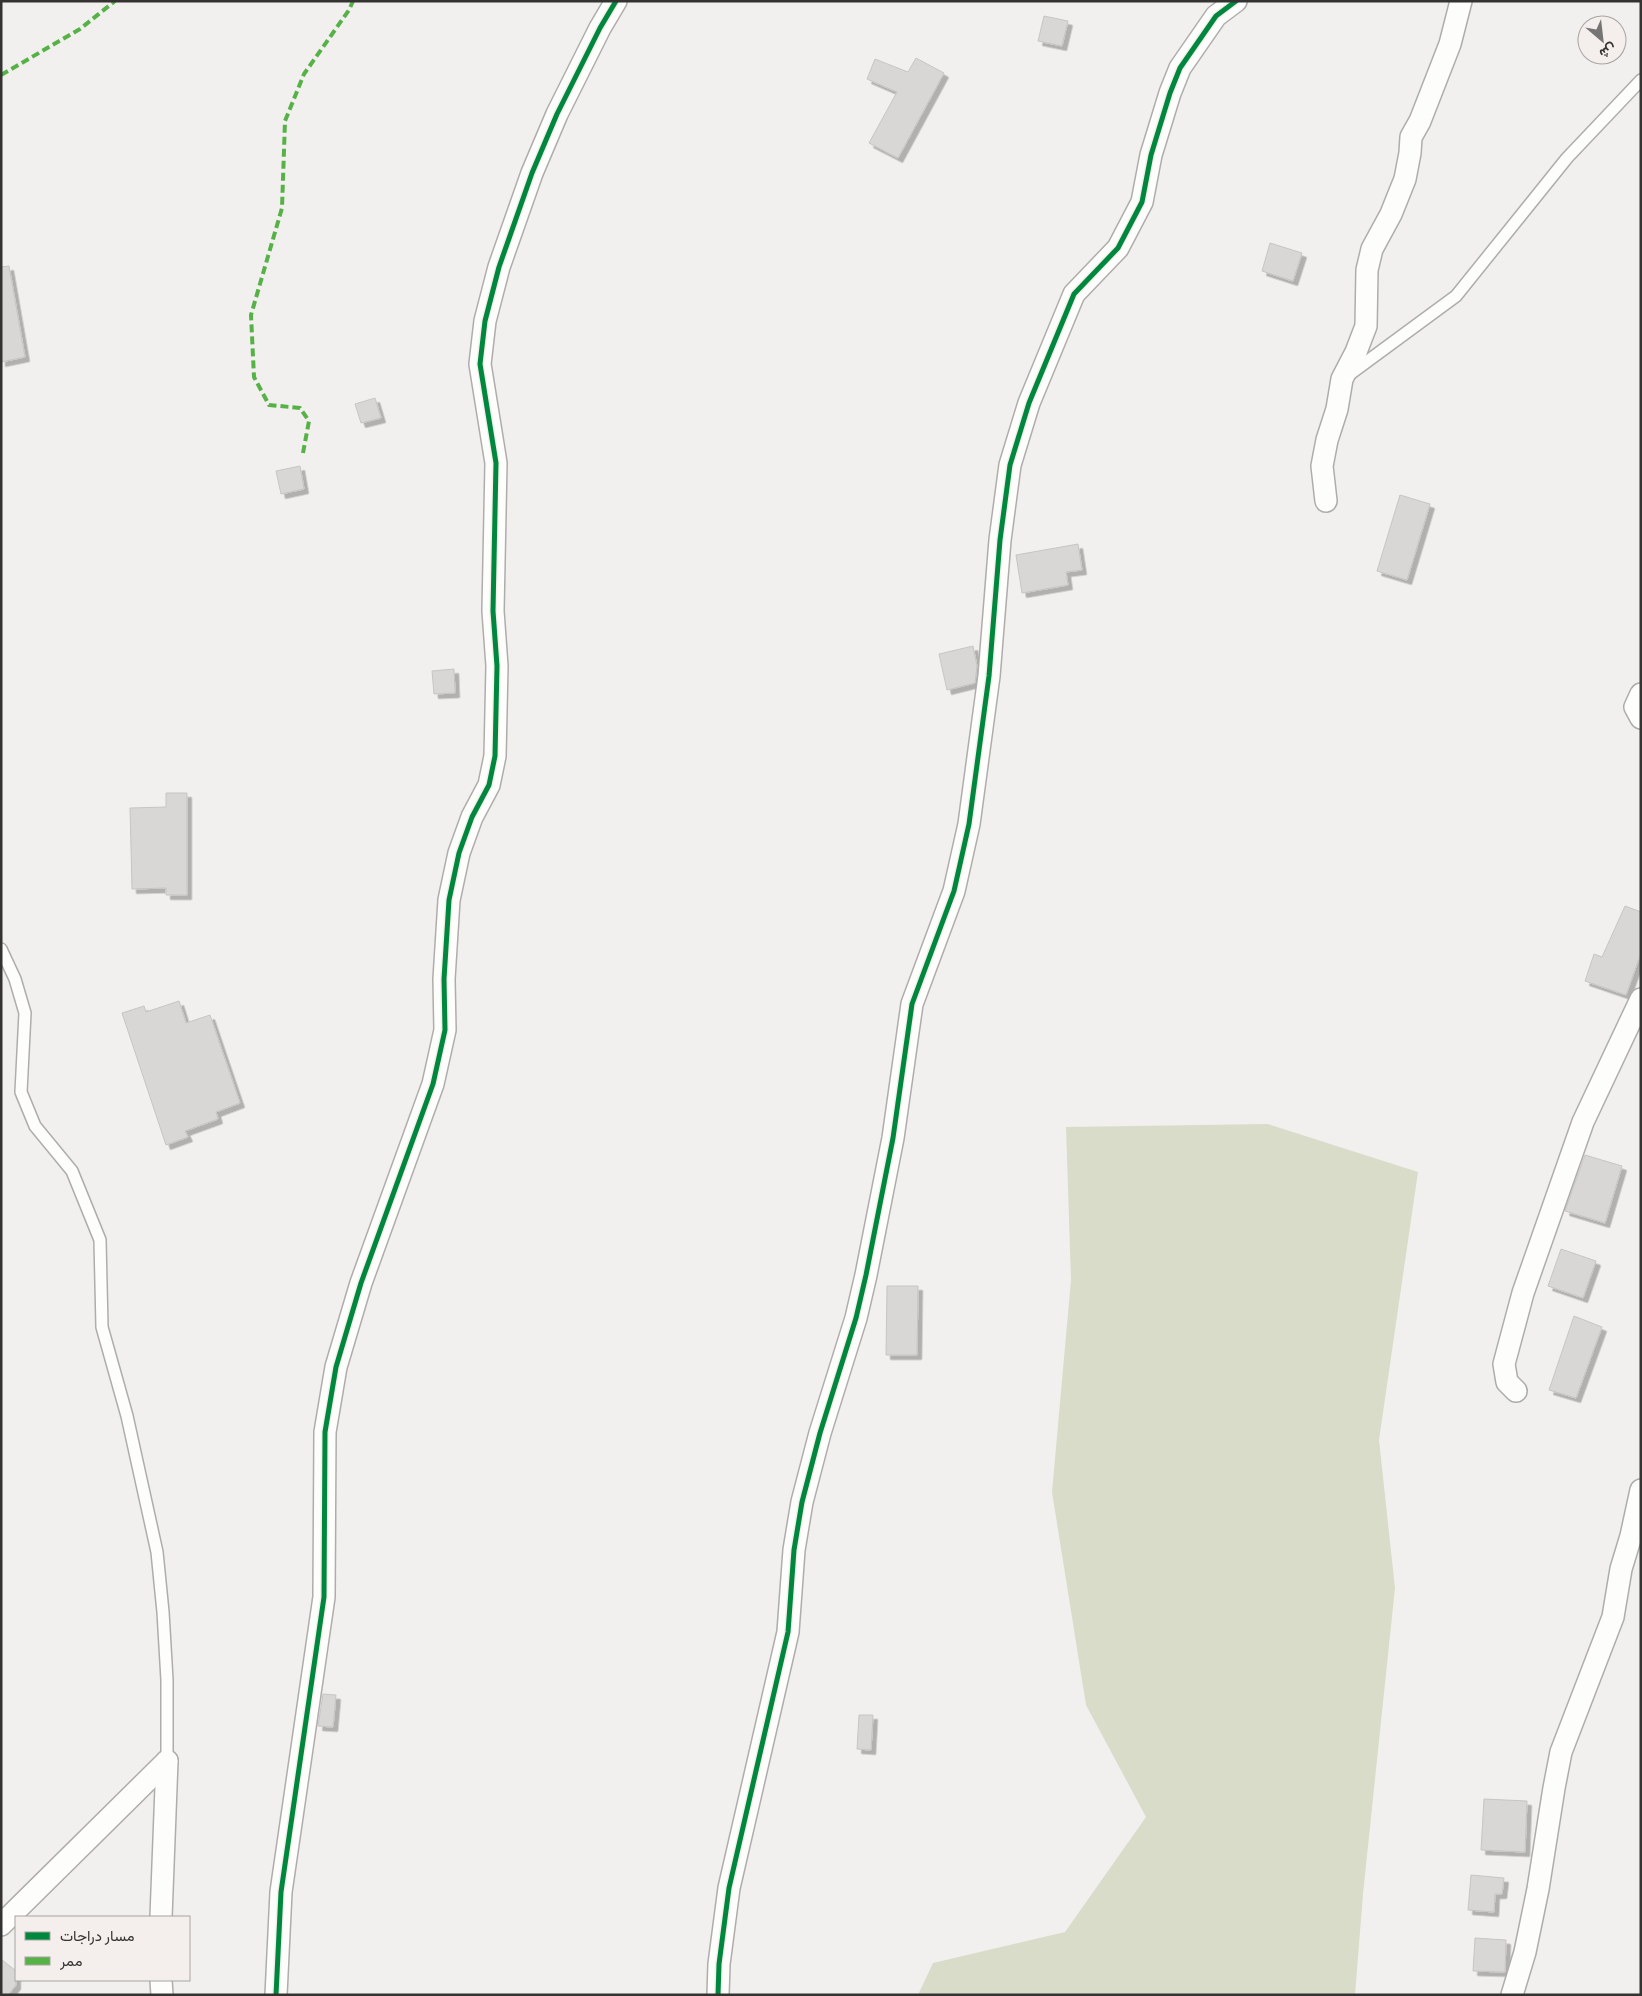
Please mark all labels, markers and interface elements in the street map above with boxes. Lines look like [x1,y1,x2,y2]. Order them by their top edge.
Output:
north arrow [1577,15,1627,65]
text: ش [1596,40,1620,63]
legend [15,1916,190,1981]
text: مسار دراجات [60,1926,135,1945]
text: ممر [59,1951,82,1970]

